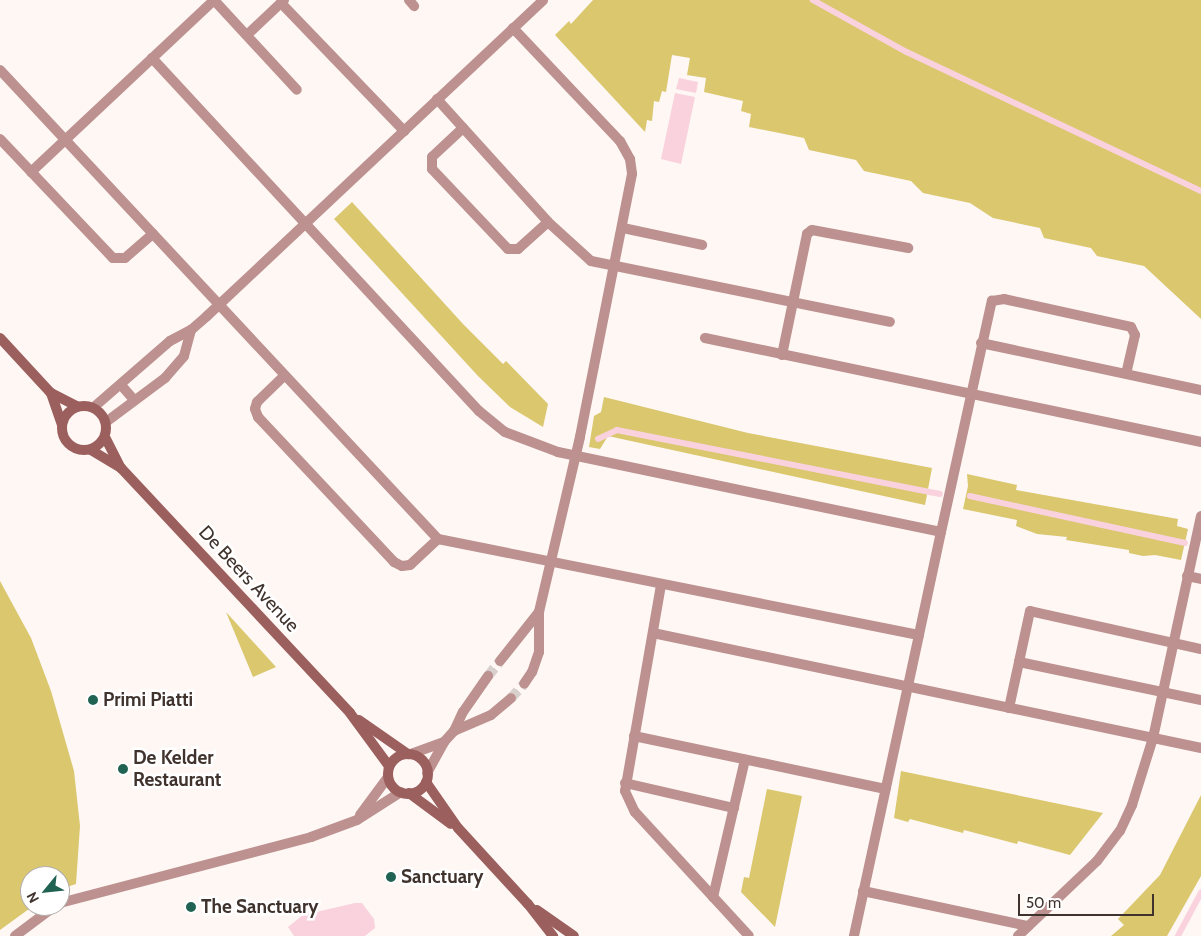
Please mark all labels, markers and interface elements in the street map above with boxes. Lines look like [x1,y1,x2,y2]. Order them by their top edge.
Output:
street label: De Beers Avenue [194,521,304,637]
place label: Primi Piatti [103,689,193,711]
marker: Primi Piatti [87,694,99,706]
place label: De Kelder Restaurant [133,747,221,791]
marker: De Kelder Restaurant [117,763,129,775]
north arrow [20,866,70,916]
place label: Sanctuary [401,866,484,888]
marker: Sanctuary [385,871,397,883]
scale bar [1021,884,1157,916]
text: N [22,889,43,906]
text: 50 m [1026,894,1061,912]
place label: The Sanctuary [201,896,319,918]
marker: The Sanctuary [185,901,197,913]

